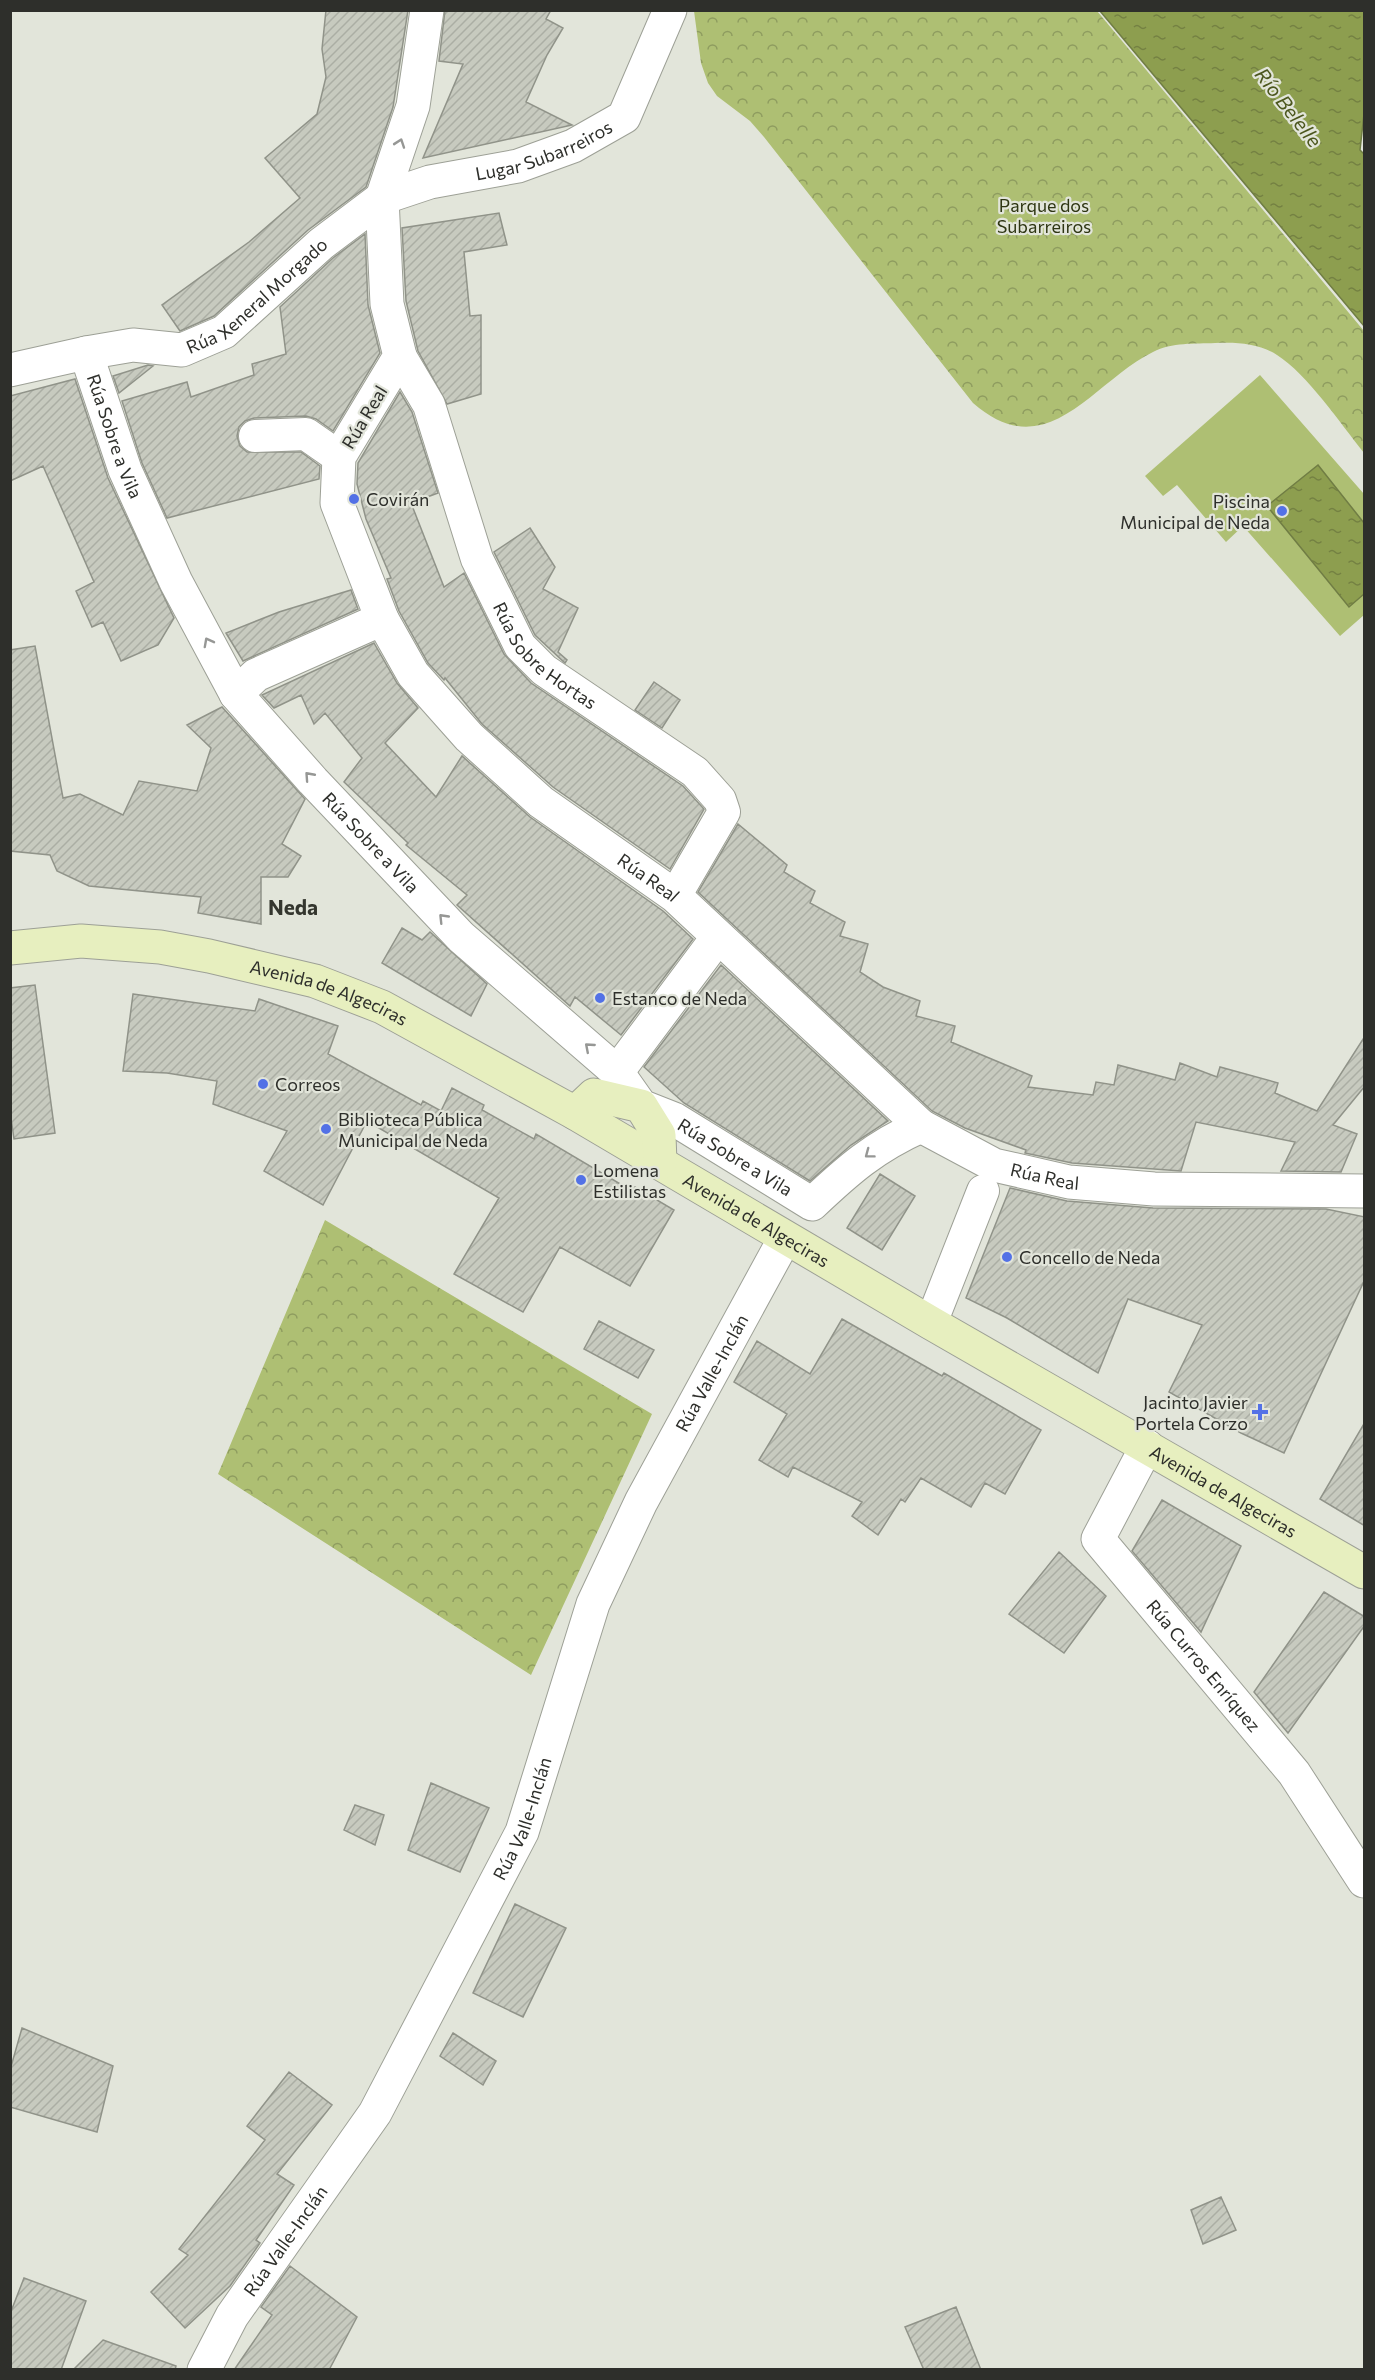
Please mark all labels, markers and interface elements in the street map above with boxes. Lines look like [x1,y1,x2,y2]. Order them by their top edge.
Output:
water label: Río Belelle [1251,63,1328,152]
street label: Lugar Subarreiros [473,115,616,185]
one-way arrow [392,138,405,149]
park label: Parque dos Subarreiros [997,194,1091,237]
street label: Rúa Xeneral Morgado [183,233,332,358]
street label: Rúa Sobre a Vila [83,371,147,502]
street label: Rúa Real [337,381,391,453]
place label: Covirán [366,488,429,510]
place label: Piscina Municipal de Neda [1120,490,1270,533]
marker: Covirán [347,492,361,506]
marker: Piscina Municipal de Neda [1275,504,1289,518]
street label: Rúa Sobre Hortas [489,598,601,713]
one-way arrow [204,638,215,648]
one-way arrow [305,772,316,783]
street label: Rúa Sobre a Vila [318,787,424,897]
street label: Rúa Real [614,848,684,906]
district label: Neda [268,894,318,919]
one-way arrow [439,914,450,924]
street label: Avenida de Algeciras [248,955,412,1030]
place label: Estanco de Neda [612,987,747,1009]
marker: Estanco de Neda [593,991,607,1005]
one-way arrow [585,1043,596,1054]
place label: Correos [275,1073,340,1095]
marker: Correos [256,1077,270,1091]
place label: Biblioteca Pública Municipal de Neda [338,1108,488,1151]
street label: Rúa Sobre a Vila [674,1113,797,1200]
marker: Biblioteca Pública Municipal de Neda [319,1122,333,1136]
one-way arrow [865,1146,876,1157]
street label: Rúa Real [1008,1158,1080,1194]
place label: Lomena Estilistas [593,1159,666,1202]
street label: Avenida de Algeciras [679,1168,834,1272]
marker: Lomena Estilistas [574,1173,588,1187]
place label: Concello de Neda [1019,1246,1160,1268]
marker: Concello de Neda [1000,1250,1014,1264]
street label: Rúa Valle-Inclán [671,1310,752,1435]
place label: Jacinto Javier Portela Corzo [1135,1391,1248,1434]
marker: Jacinto Javier Portela Corzo [1253,1405,1267,1419]
street label: Avenida de Algeciras [1146,1440,1301,1542]
street label: Rúa Curros Enríquez [1142,1595,1265,1736]
street label: Rúa Valle-Inclán [488,1754,556,1884]
street label: Rúa Valle-Inclán [239,2181,332,2300]

